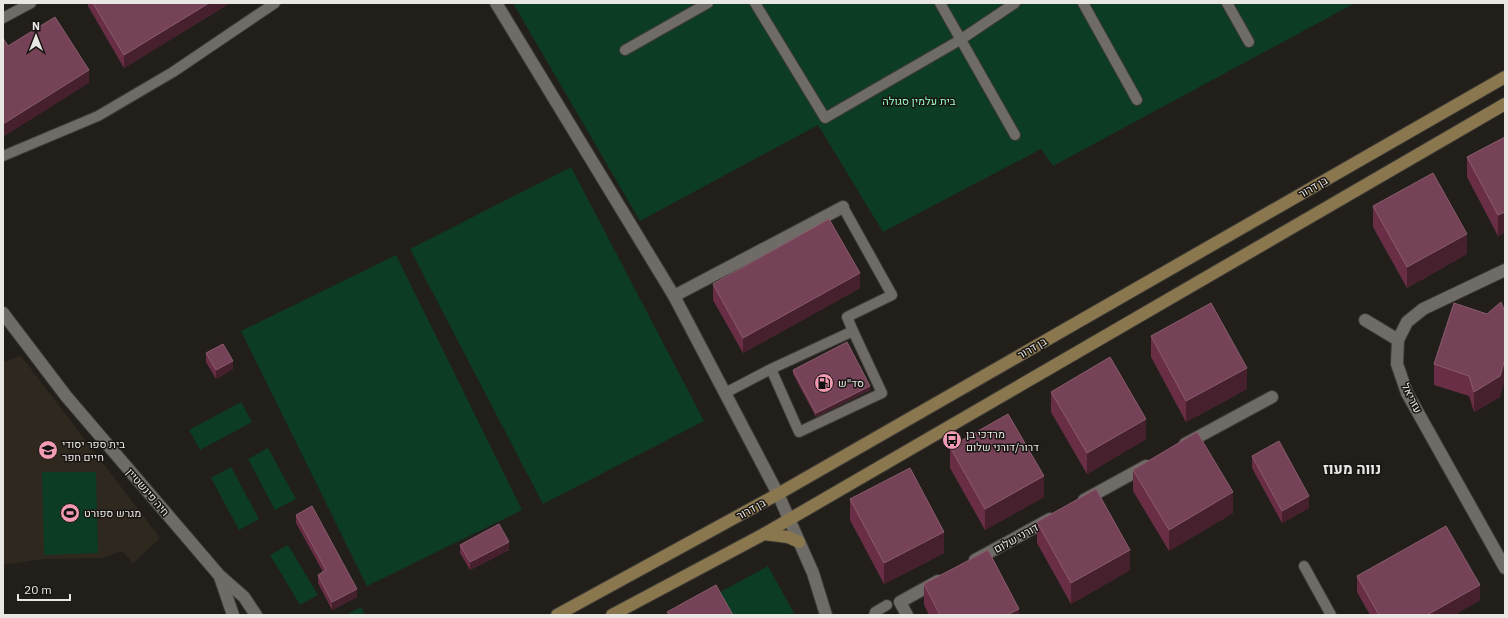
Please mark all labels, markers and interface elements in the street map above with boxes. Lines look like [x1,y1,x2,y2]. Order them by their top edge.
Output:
north arrow [16,16,56,56]
text: N [32,19,40,33]
park label: בית עלמין סגולה [882,94,956,108]
street label: בן דרור [1296,173,1330,201]
street label: בן דרור [1015,334,1049,362]
fuel station icon: סד"ש [813,372,835,394]
place label: סד"ש [838,376,864,390]
street label: עזריאל [1399,381,1425,415]
place label: מרדכי בן דרור/דורני שלום [966,427,1039,454]
bus stop icon: מרדכי בן דרור/דורני שלום [941,429,963,451]
place label: בית ספר יסודי חיים חפר [62,437,125,464]
school or university icon: בית ספר יסודי חיים חפר [37,439,59,461]
district label: נווה מעוז [1323,459,1381,478]
street label: חיה פינשטיין [123,465,173,519]
street label: בן דרור [734,495,768,523]
sports icon: מגרש ספורט [59,502,81,524]
place label: מגרש ספורט [84,506,141,520]
street label: דורני שלום [991,520,1041,556]
scale bar [18,576,70,602]
text: 20 m [24,582,52,597]

